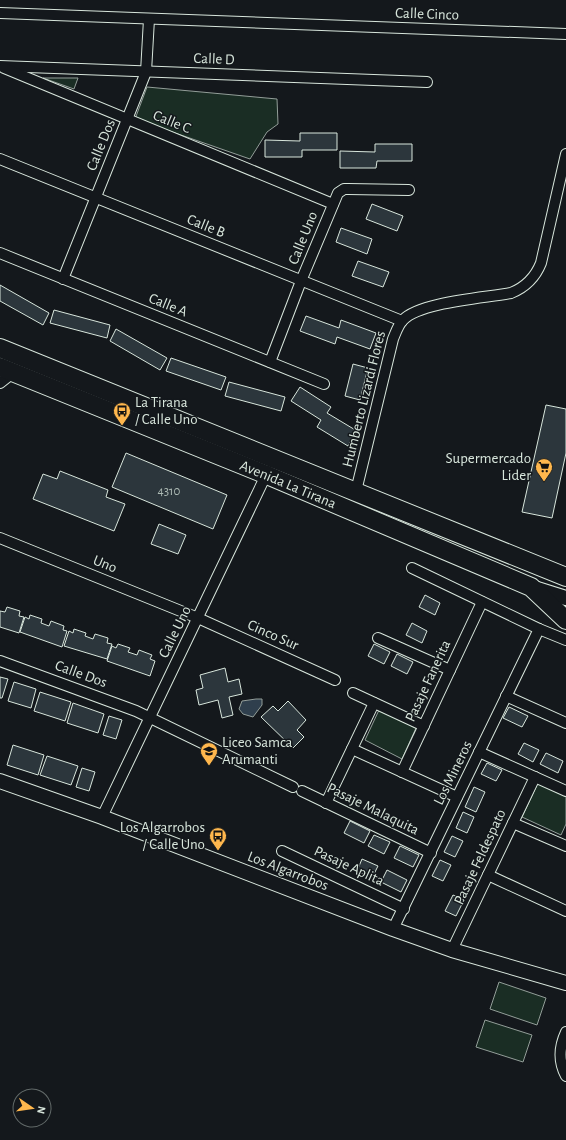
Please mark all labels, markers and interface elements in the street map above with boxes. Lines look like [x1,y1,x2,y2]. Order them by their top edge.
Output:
street label: Calle Cinco [395,5,459,23]
street label: Calle D [193,51,235,67]
street label: Calle C [151,108,193,136]
street label: Calle Dos [84,117,118,173]
street label: Calle Uno [286,209,320,267]
street label: Calle B [185,212,227,240]
street label: Calle A [147,291,190,320]
street label: Humberto Lizardi Flores [340,329,388,469]
place label: La Tirana / Calle Uno [135,395,198,427]
bus stop icon: La Tirana / Calle Uno [112,401,132,426]
place label: Supermercado Lider [445,451,531,483]
street label: Avenida La Tirana [238,457,339,511]
supermarket icon: Supermercado Lider [534,457,554,482]
house number: 4310 [158,485,181,498]
street label: Uno [91,553,119,575]
street label: Calle Uno [156,604,194,660]
street label: Cinco Sur [245,617,301,653]
street label: Pasaje Fanerita [403,638,453,724]
street label: Calle Dos [53,658,109,690]
place label: Liceo Samca Arumanti [222,735,293,767]
street label: Los Mineros [431,739,475,807]
school or university icon: Liceo Samca Arumanti [199,741,219,766]
street label: Pasaje Malaquita [325,780,421,838]
street label: Pasaje Feldespato [451,807,509,907]
place label: Los Algarrobos / Calle Uno [120,820,205,852]
bus stop icon: Los Algarrobos / Calle Uno [208,826,228,851]
street label: Pasaje Aplita [312,843,386,889]
street label: Los Algarrobos [245,849,331,893]
north arrow [12,1088,52,1128]
text: N [35,1105,47,1115]

